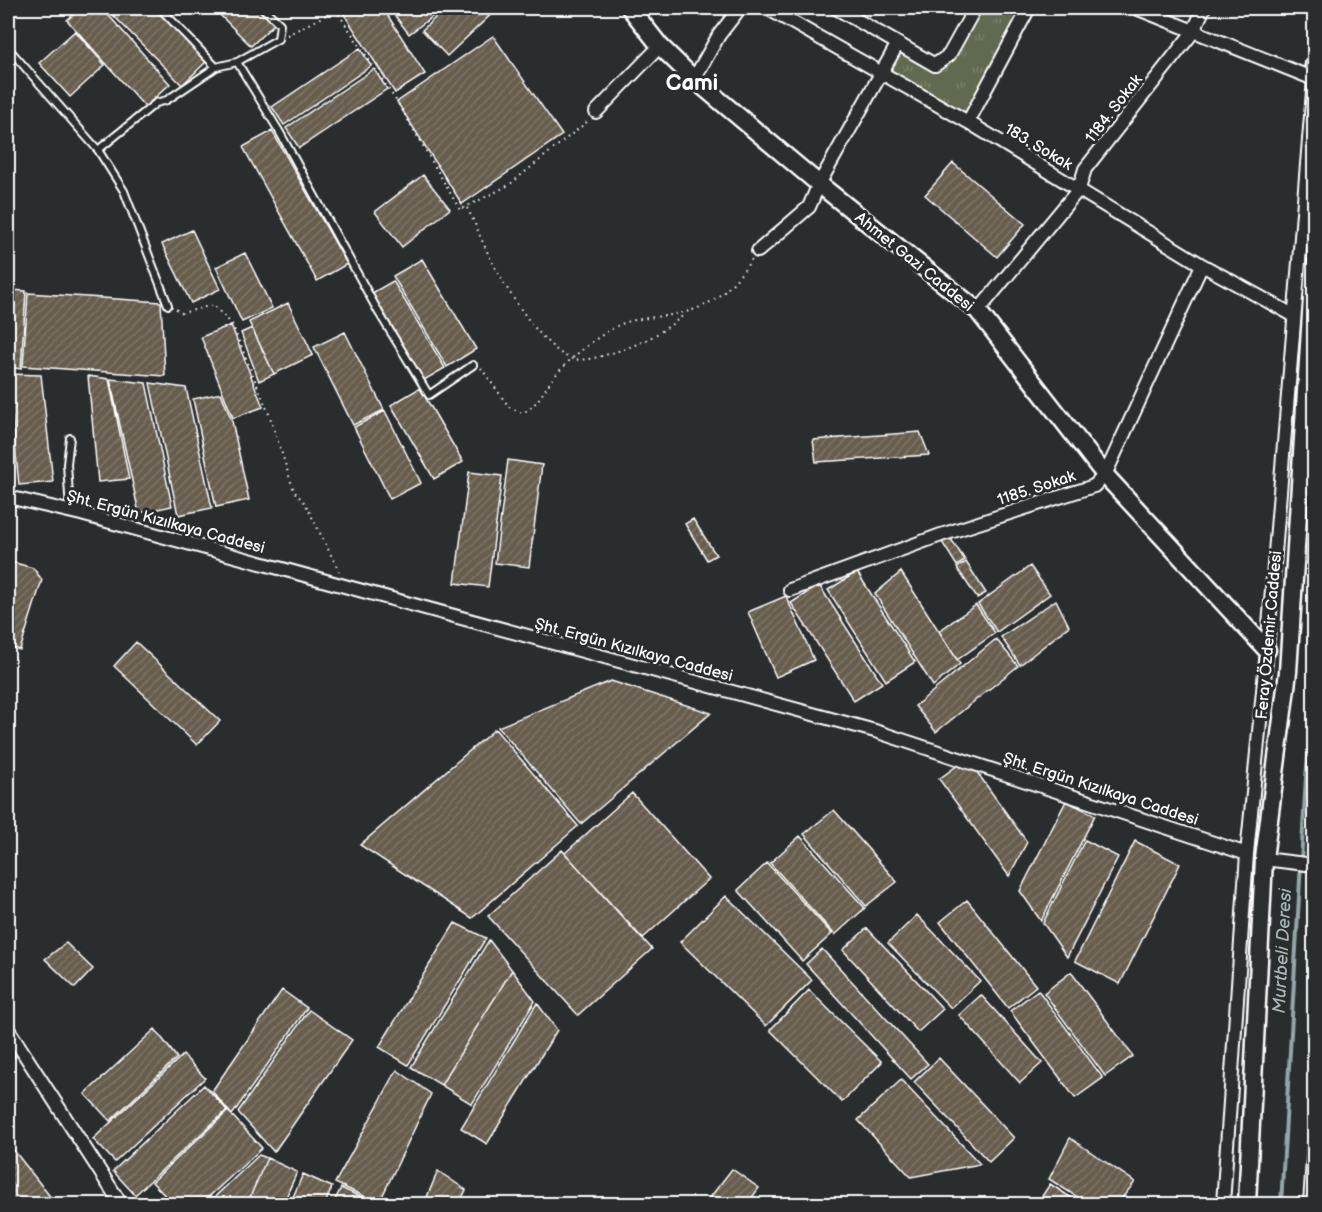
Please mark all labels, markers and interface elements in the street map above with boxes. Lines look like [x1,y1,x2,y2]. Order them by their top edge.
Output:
district label: Cami [666,70,718,97]
street label: 1184. Sokak [1082,71,1147,147]
street label: 183. Sokak [1001,120,1076,175]
street label: Ahmet Gazi Caddesi [851,208,977,316]
street label: 1185. Sokak [995,467,1078,510]
street label: Şht. Ergün Kızılkaya Caddesi [64,487,267,558]
street label: Feray Özdemir Caddesi [1251,550,1286,720]
street label: Şht. Ergün Kızılkaya Caddesi [532,615,735,686]
street label: Şht. Ergün Kızılkaya Caddesi [1000,749,1201,830]
water label: Murtbeli Deresi [1269,887,1296,1014]

